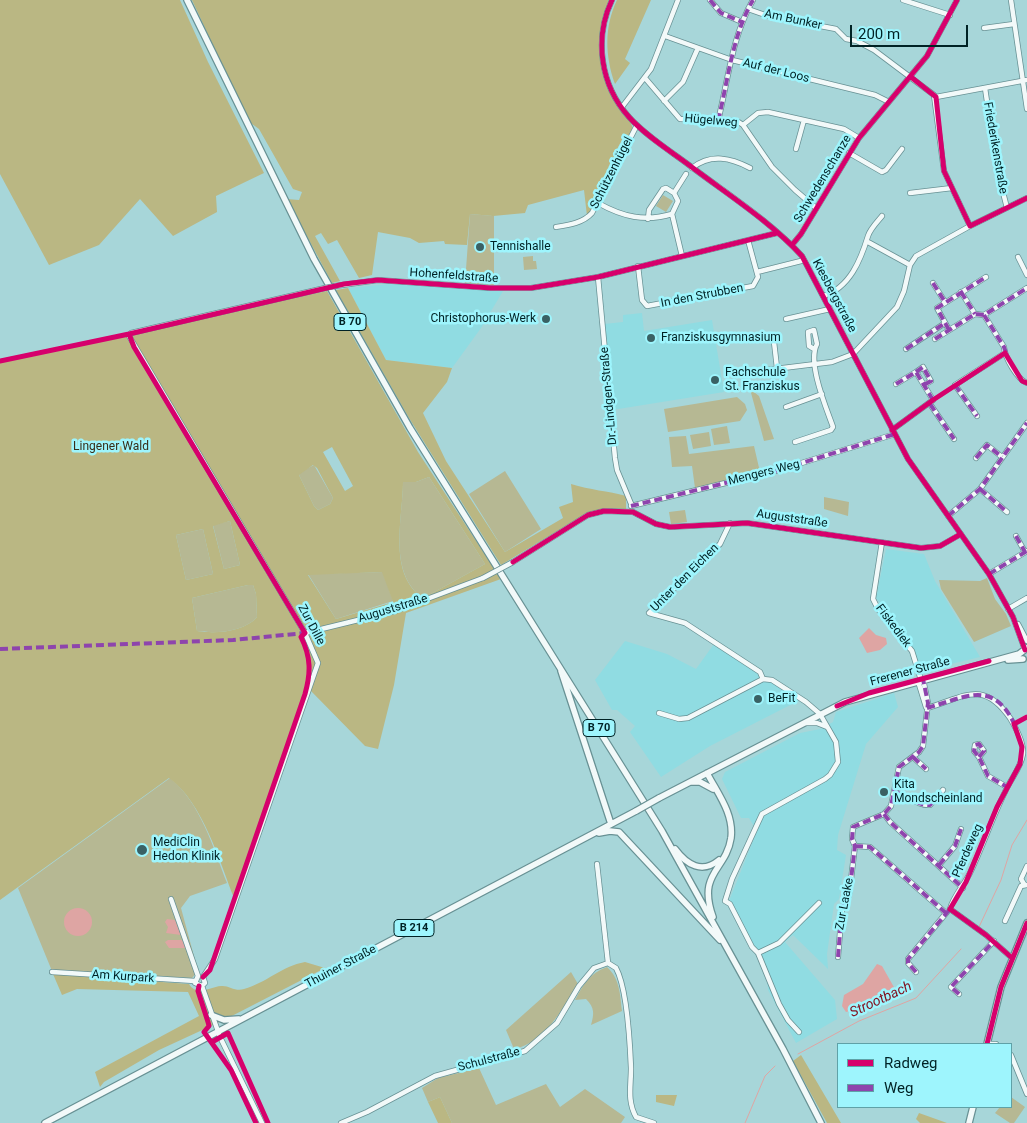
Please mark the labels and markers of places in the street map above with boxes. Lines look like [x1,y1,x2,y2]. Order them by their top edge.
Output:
place label: Tennishalle [490,240,551,254]
marker: Tennishalle [474,241,486,253]
place label: Christophorus-Werk [430,312,536,326]
marker: Christophorus-Werk [540,313,552,325]
place label: Franziskusgymnasium [661,331,781,345]
marker: Franziskusgymnasium [645,332,657,344]
place label: Fachschule St. Franziskus [725,366,800,394]
marker: Fachschule St. Franziskus [709,374,721,386]
place label: BeFit [768,692,795,706]
marker: BeFit [752,693,764,705]
place label: Kita Mondscheinland [894,778,983,806]
marker: Kita Mondscheinland [878,786,890,798]
place label: MediClin Hedon Klinik [153,836,220,864]
marker: MediClin Hedon Klinik [135,843,149,857]

